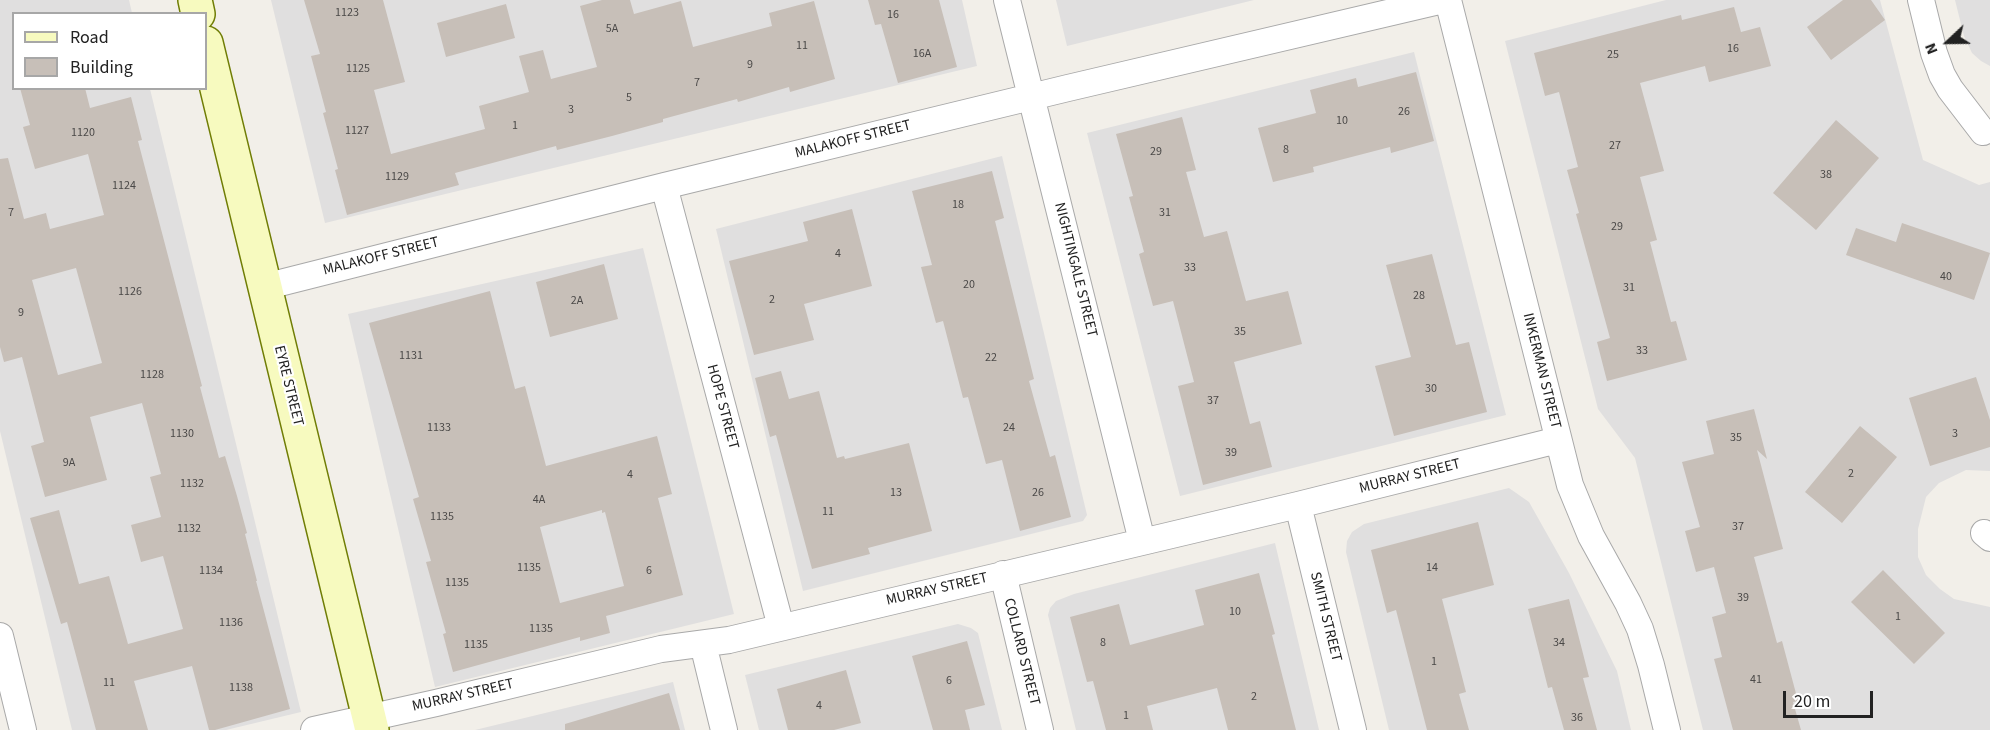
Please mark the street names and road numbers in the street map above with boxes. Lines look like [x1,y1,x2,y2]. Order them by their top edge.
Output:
street label: MALAKOFF STREET [793,117,913,163]
street label: NIGHTINGALE STREET [1050,201,1100,339]
street label: MALAKOFF STREET [321,234,441,280]
street label: INKERMAN STREET [1518,311,1564,431]
street label: EYRE STREET [269,344,307,428]
street label: HOPE STREET [702,363,742,451]
street label: MURRAY STREET [1357,456,1463,498]
street label: MURRAY STREET [884,570,990,610]
street label: SMITH STREET [1305,570,1345,664]
street label: COLLARD STREET [999,597,1043,707]
street label: MURRAY STREET [410,676,516,716]

